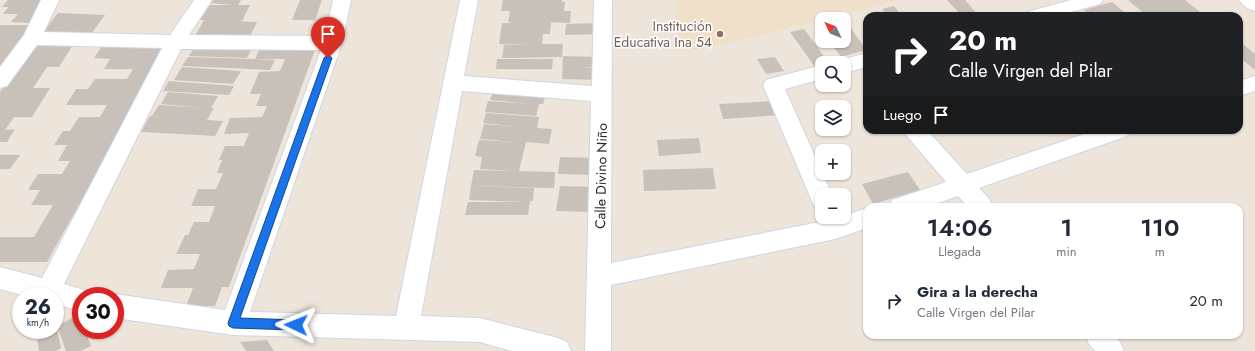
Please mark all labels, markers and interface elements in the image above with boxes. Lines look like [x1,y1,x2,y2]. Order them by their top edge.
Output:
north arrow [815,12,851,48]
map controls [815,12,851,224]
place label: Institución Educativa Ina 54 [614,16,712,52]
pin [311,17,345,58]
text: 20 m [949,20,1017,61]
icon: arrive [317,23,339,45]
icon: right [883,28,935,80]
marker: Institución Educativa Ina 54 [715,29,725,39]
button: search [815,56,851,92]
text: Calle Virgen del Pilar [949,58,1112,84]
button: layers [815,100,851,136]
text: Luego [883,104,922,126]
icon: arrive [930,104,952,126]
street label: Calle Divino Niño [590,123,612,229]
button: + [815,144,851,180]
button: − [815,188,851,224]
text: 14:06 [927,210,993,245]
text: 1 [1061,210,1072,245]
text: 110 [1140,210,1179,245]
text: Llegada [938,242,981,261]
text: min [1056,242,1077,261]
text: m [1155,242,1165,261]
text: Gira a la derecha [917,281,1038,303]
speed limit sign: 30 [72,287,124,339]
icon: right [883,290,905,312]
text: 20 m [1189,290,1223,312]
text: 26 [25,293,51,322]
text: Calle Virgen del Pilar [917,303,1035,322]
position arrow [275,304,317,346]
text: km/h [27,315,49,330]

